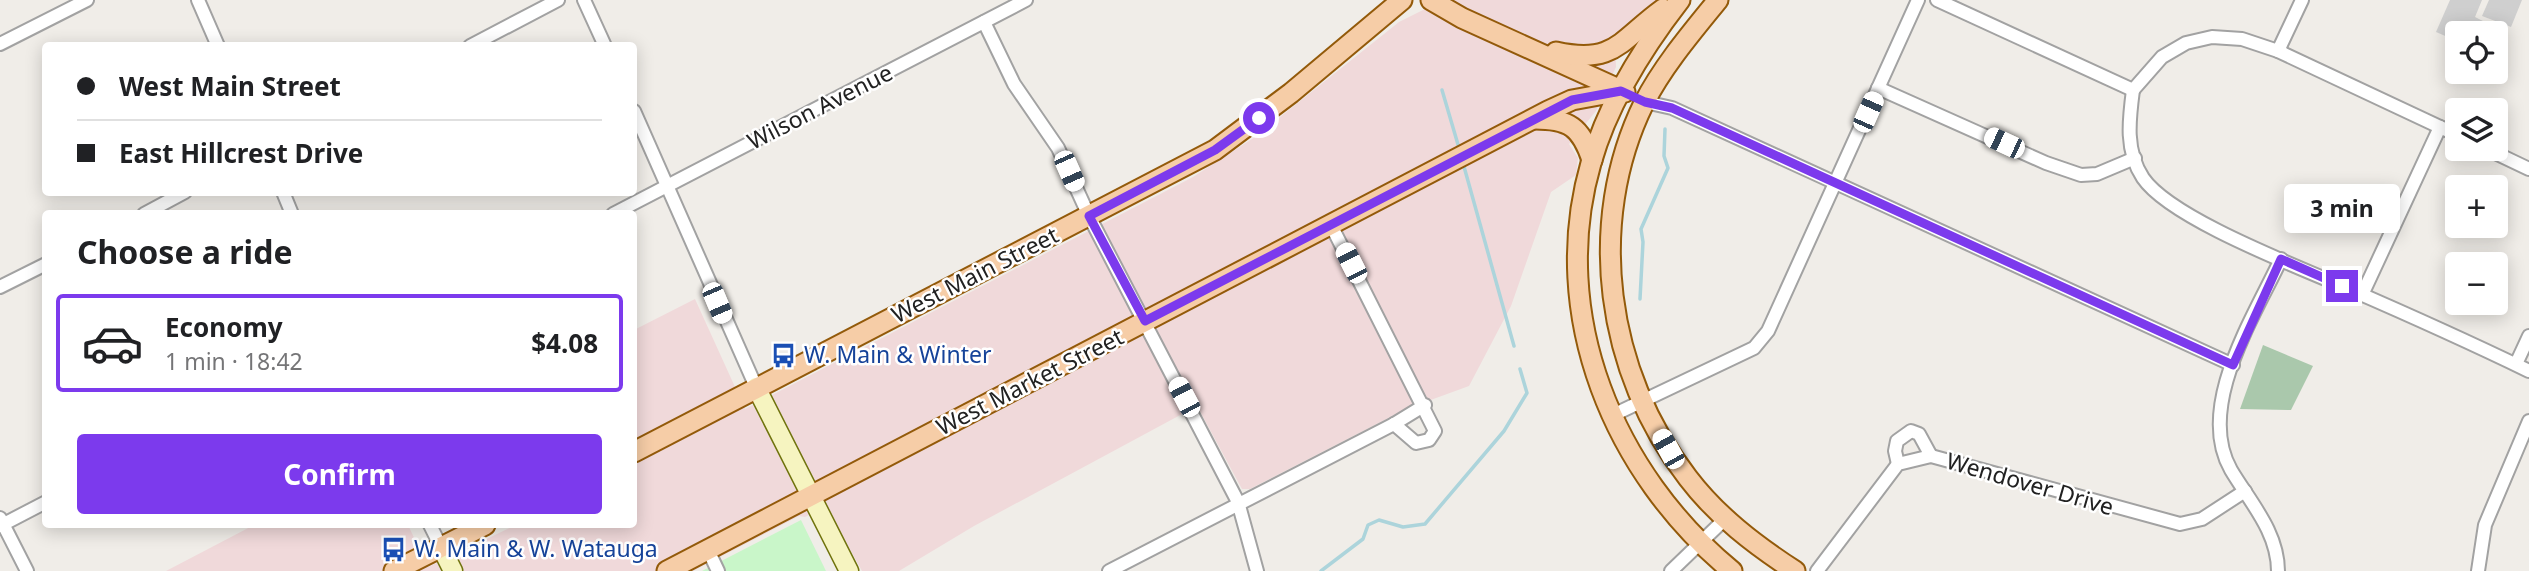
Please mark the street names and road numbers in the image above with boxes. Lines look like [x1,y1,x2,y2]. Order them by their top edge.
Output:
street label: Wilson Avenue [741,56,898,156]
street label: West Main Street [886,218,1063,330]
street label: West Market Street [930,320,1129,442]
street label: Wendover Drive [1943,444,2118,522]

